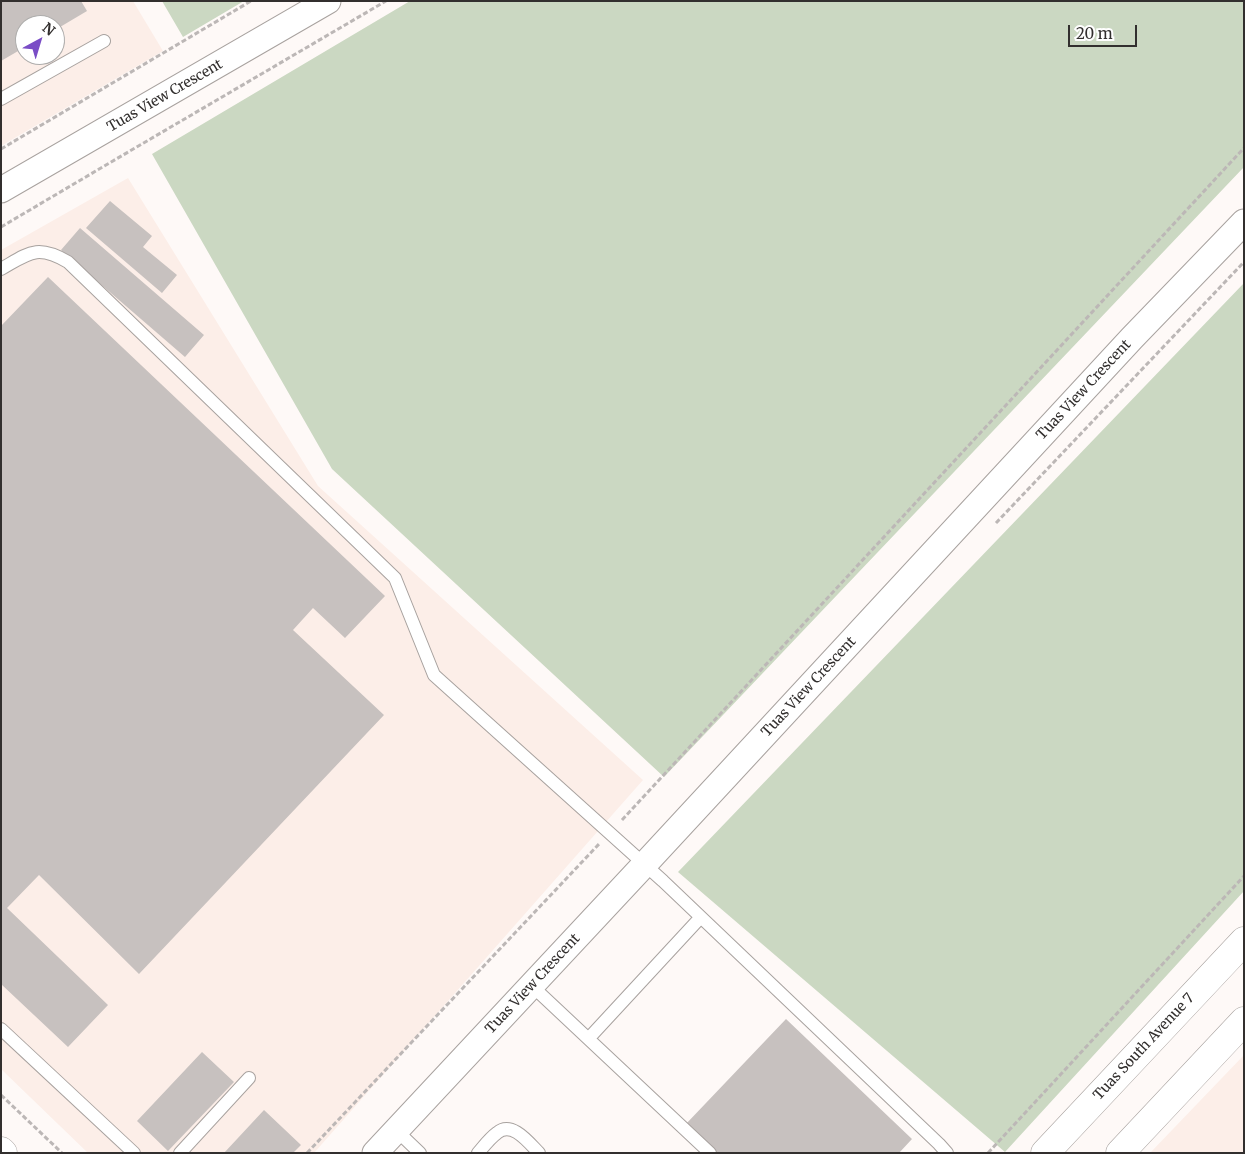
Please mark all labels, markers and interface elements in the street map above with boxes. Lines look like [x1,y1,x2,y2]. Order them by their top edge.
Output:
north arrow [15,15,65,65]
scale bar [1070,15,1139,47]
text: N [39,19,59,40]
text: 20 m [1076,24,1113,43]
street label: Tuas View Crescent [104,56,226,136]
street label: Tuas View Crescent [1033,337,1135,443]
street label: Tuas View Crescent [758,634,860,740]
street label: Tuas View Crescent [482,931,584,1037]
street label: Tuas South Avenue 7 [1090,990,1198,1104]

